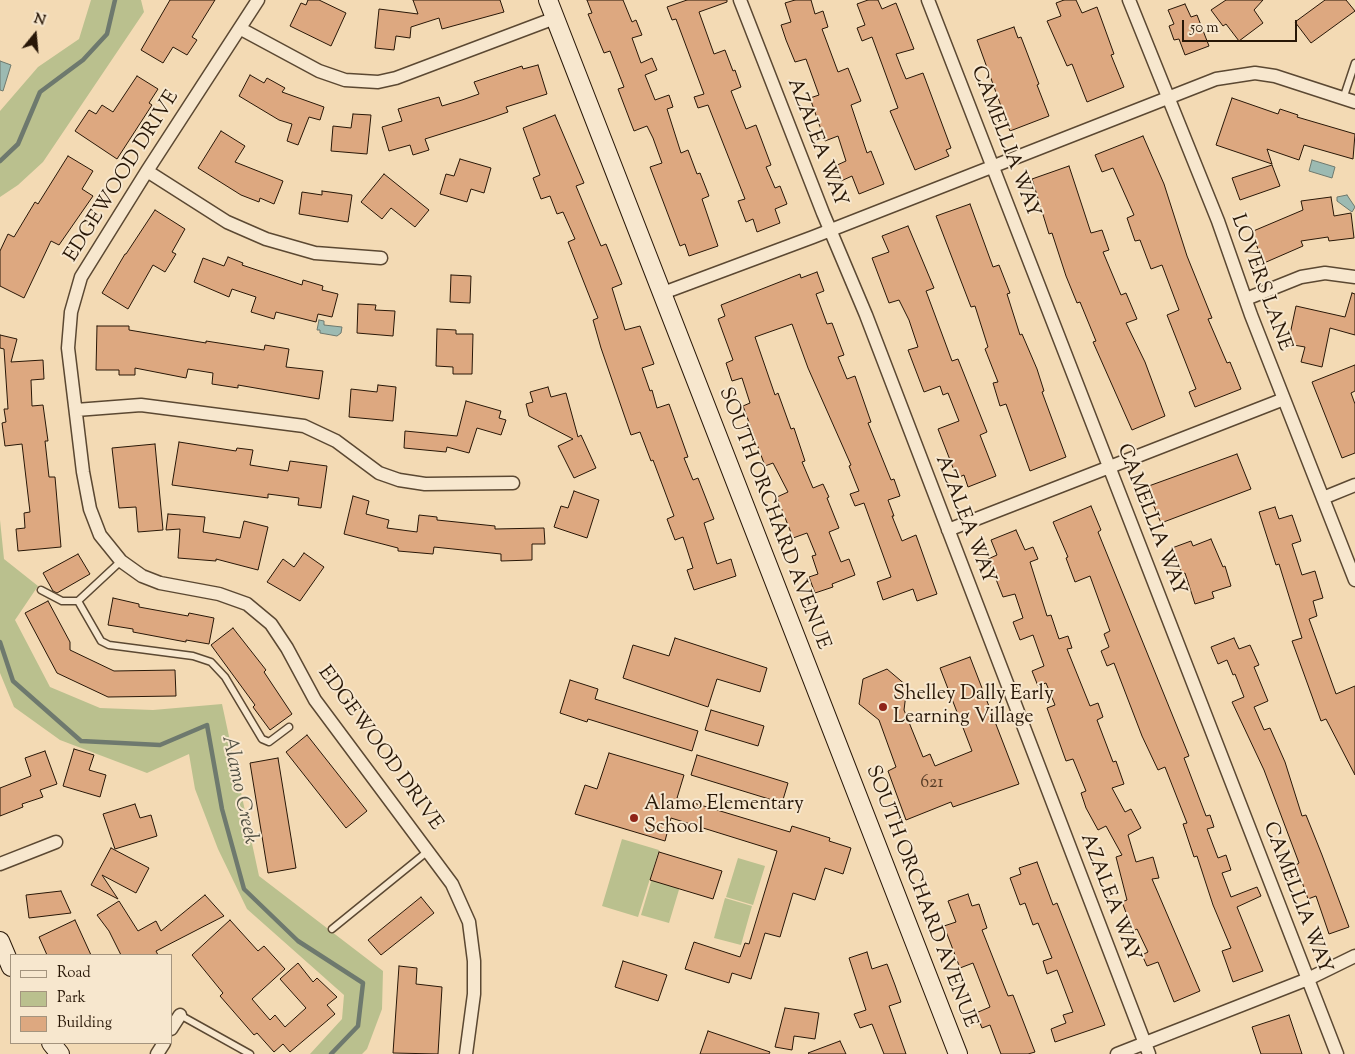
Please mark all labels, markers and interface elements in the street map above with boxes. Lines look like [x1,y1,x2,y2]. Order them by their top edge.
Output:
text: N [31,9,48,32]
north arrow [10,10,60,60]
scale bar [1185,10,1300,42]
text: 50 m [1190,18,1219,39]
street label: CAMELLIA WAY [964,63,1044,221]
street label: AZALEA WAY [781,76,851,210]
street label: EDGEWOOD DRIVE [61,87,185,267]
street label: LOVERS LANE [1224,212,1296,354]
street label: SOUTH ORCHARD AVENUE [712,385,834,653]
street label: CAMELLIA WAY [1110,441,1190,599]
street label: AZALEA WAY [929,453,999,587]
street label: EDGEWOOD DRIVE [311,662,447,836]
place label: Shelley Dally Early Learning Village [893,684,1054,731]
marker: Shelley Dally Early Learning Village [877,701,889,713]
water label: Alamo Creek [214,733,262,847]
street label: SOUTH ORCHARD AVENUE [859,763,981,1031]
house number: 621 [920,773,944,795]
place label: Alamo Elementary School [644,794,804,841]
marker: Alamo Elementary School [628,812,640,824]
street label: CAMELLIA WAY [1256,819,1336,977]
street label: AZALEA WAY [1074,831,1144,965]
legend [10,954,172,1044]
text: Road [57,963,91,984]
text: Park [57,988,86,1009]
text: Building [57,1013,112,1034]

